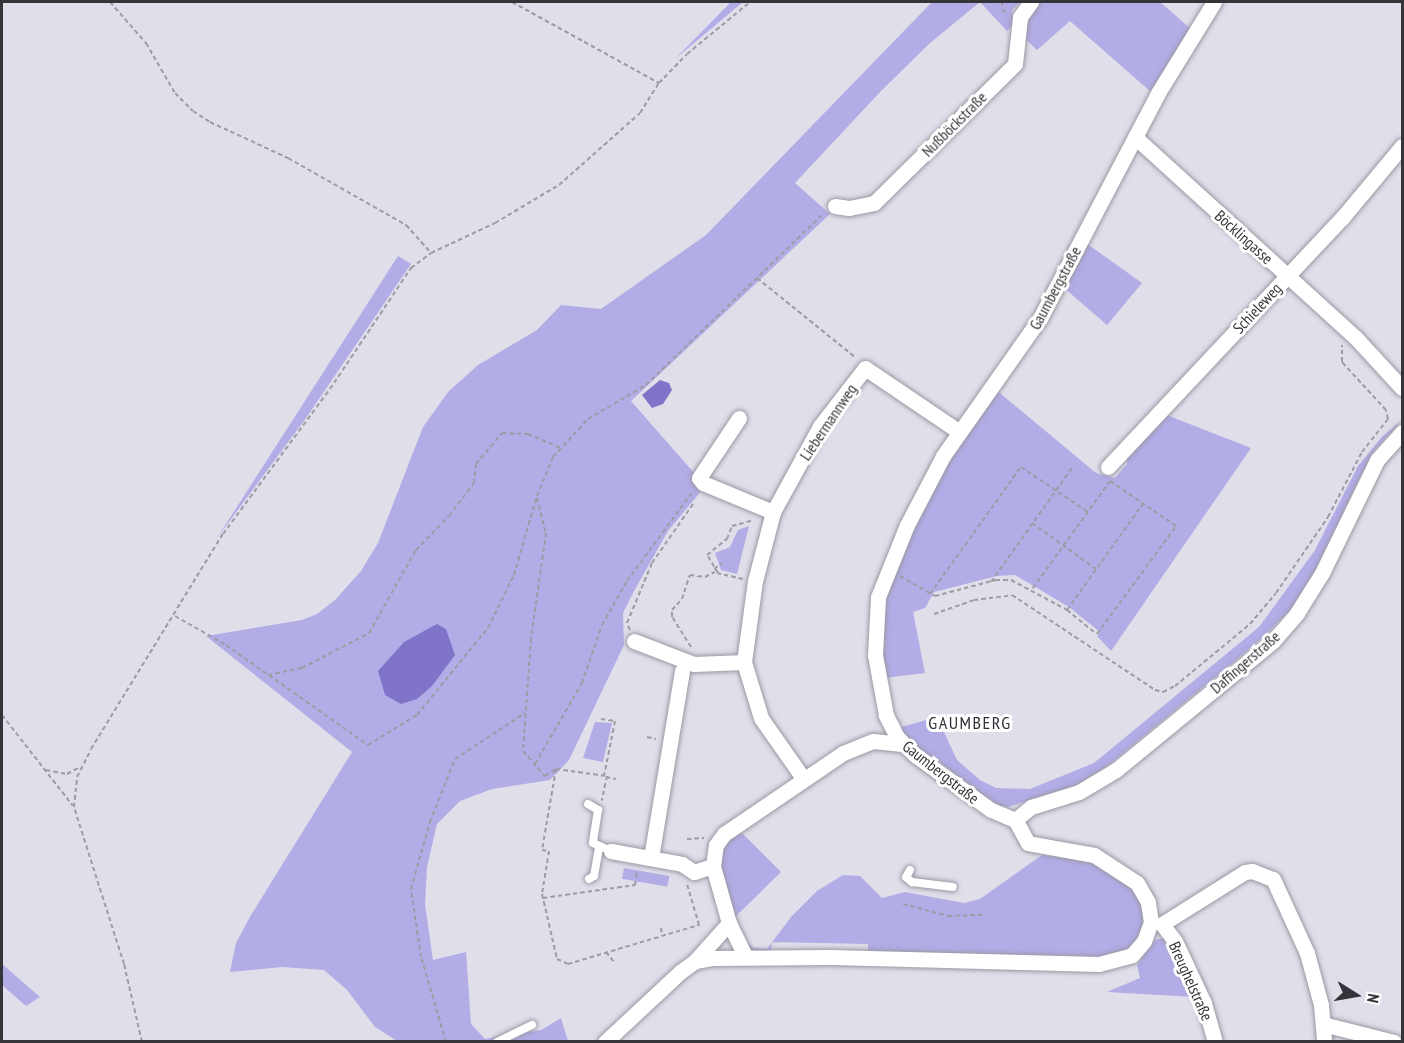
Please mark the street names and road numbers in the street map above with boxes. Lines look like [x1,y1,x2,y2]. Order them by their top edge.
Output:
street label: Nußböckstraße [917,87,991,161]
street label: Böcklingasse [1211,206,1277,268]
street label: Gaumbergstraße [1025,243,1085,333]
street label: Schieleweg [1229,279,1285,337]
street label: Liebermannweg [795,380,861,464]
street label: Daffingerstraße [1206,627,1284,697]
street label: Gaumbergstraße [899,736,983,808]
street label: Breughelstraße [1165,938,1217,1024]

